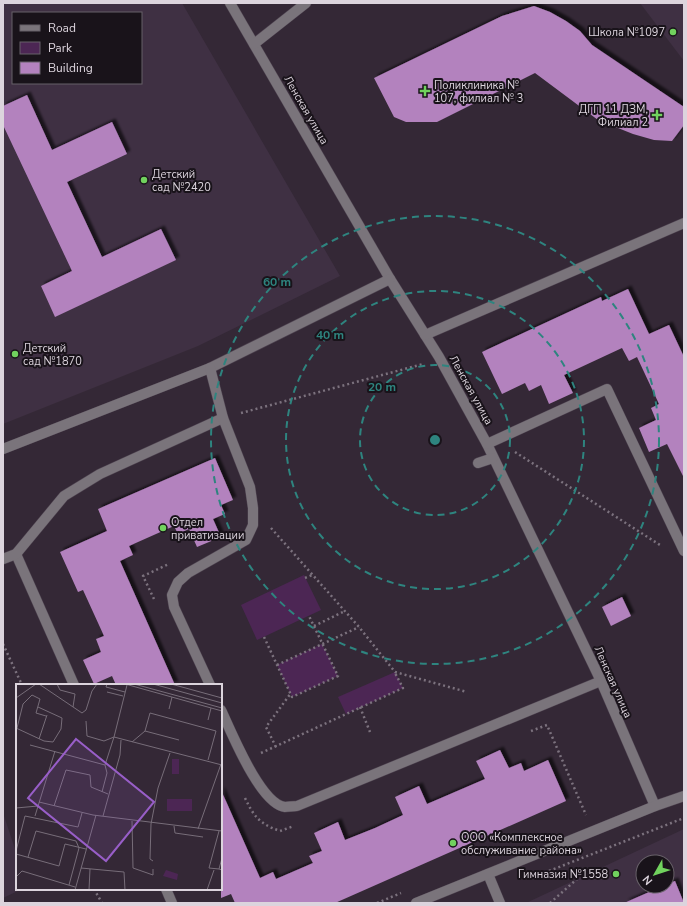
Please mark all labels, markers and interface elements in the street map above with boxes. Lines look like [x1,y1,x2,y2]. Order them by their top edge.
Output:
legend [12,12,142,84]
text: Road [48,20,76,36]
place label: Школа №1097 [588,25,665,40]
marker: Школа №1097 [668,27,678,37]
text: Park [48,40,73,56]
text: Building [48,60,93,76]
street label: Ленская улица [280,73,332,147]
place label: Поликлиника № 107, филиал № 3 [434,78,523,106]
marker: Поликлиника № 107, филиал № 3 [419,85,431,97]
place label: ДГП 11 ДЗМ, Филиал 2 [579,102,648,130]
marker: ДГП 11 ДЗМ, Филиал 2 [651,109,663,121]
place label: Детский сад №2420 [152,167,211,195]
marker: Детский сад №2420 [139,175,149,185]
text: 60 m [263,274,291,290]
text: 40 m [316,327,344,343]
place label: Детский сад №1870 [23,341,82,369]
marker: Детский сад №1870 [10,349,20,359]
street label: Ленская улица [446,353,496,427]
text: 20 m [368,379,396,395]
centre of rings [428,433,442,447]
place label: Отдел приватизации [171,515,244,543]
marker: Отдел приватизации [158,523,168,533]
street label: Ленская улица [591,644,636,720]
inset map [16,684,222,890]
place label: ООО «Комплексное обслуживание района» [461,830,582,858]
marker: ООО «Комплексное обслуживание района» [448,838,458,848]
north arrow [635,854,675,894]
place label: Гимназия №1558 [518,867,608,882]
marker: Гимназия №1558 [611,869,621,879]
text: N [639,872,656,888]

